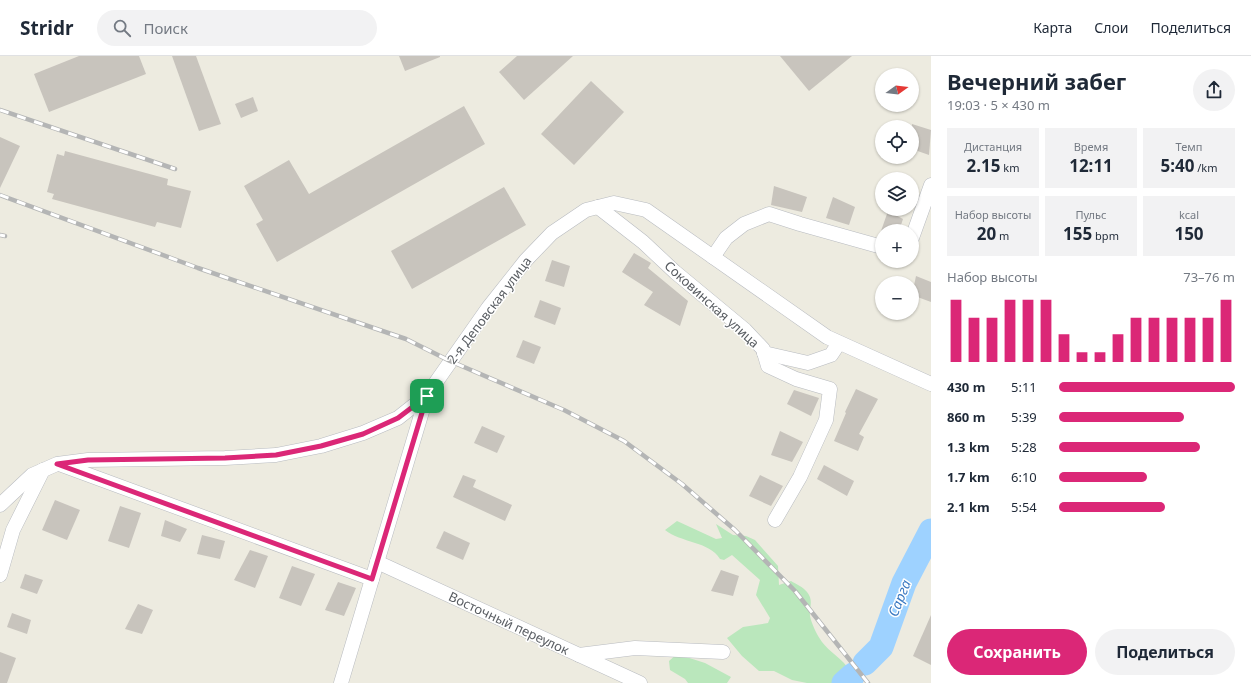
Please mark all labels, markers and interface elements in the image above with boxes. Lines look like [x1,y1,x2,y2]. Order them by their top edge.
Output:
search box [97,10,377,46]
text: Stridr [20,15,73,41]
icon: search [111,17,133,39]
text: Поиск [143,18,188,38]
text: Карта [1033,18,1072,37]
text: Слои [1094,18,1128,37]
text: Поделиться [1150,18,1231,37]
text: Вечерний забег [947,66,1126,96]
north arrow [875,68,919,112]
map controls [875,68,919,320]
button: share [1193,69,1235,111]
text: 19:03 · 5 × 430 m [947,96,1050,114]
button: locate [875,120,919,164]
text: Дистанция [964,139,1022,154]
text: Время [1074,139,1108,154]
text: Темп [1176,139,1202,154]
text: 2.15 [967,154,1000,177]
text: 12:11 [1069,154,1113,177]
text: 5:40 [1160,154,1194,177]
text: km [1000,160,1019,175]
text: /km [1194,160,1218,175]
button: layers [875,172,919,216]
text: Набор высоты [955,207,1031,222]
text: Пульс [1076,207,1107,222]
text: kcal [1179,207,1199,222]
text: 20 [977,222,996,245]
text: 155 [1063,222,1092,245]
text: 150 [1174,222,1204,245]
button: + [875,224,919,268]
text: m [996,228,1009,243]
text: bpm [1092,228,1119,243]
street label: 2-я Деповская улица [443,253,535,367]
street label: Соковинская улица [661,257,763,351]
text: Набор высоты [947,268,1038,286]
text: 73–76 m [1183,268,1235,286]
button: − [875,276,919,320]
text: 430 m [947,378,985,396]
text: 5:11 [1011,378,1037,396]
pin [410,379,444,413]
icon: arrive [416,385,438,407]
text: 860 m [947,408,985,426]
text: 5:39 [1011,408,1037,426]
text: 1.3 km [947,438,990,456]
text: 5:28 [1011,438,1037,456]
text: 1.7 km [947,468,990,486]
text: 6:10 [1011,468,1037,486]
text: 2.1 km [947,498,990,516]
text: 5:54 [1011,498,1037,516]
water label: Сарга [883,577,915,619]
street label: Восточный переулок [446,587,572,659]
button: Сохранить [947,629,1087,675]
button: Поделиться [1095,629,1235,675]

